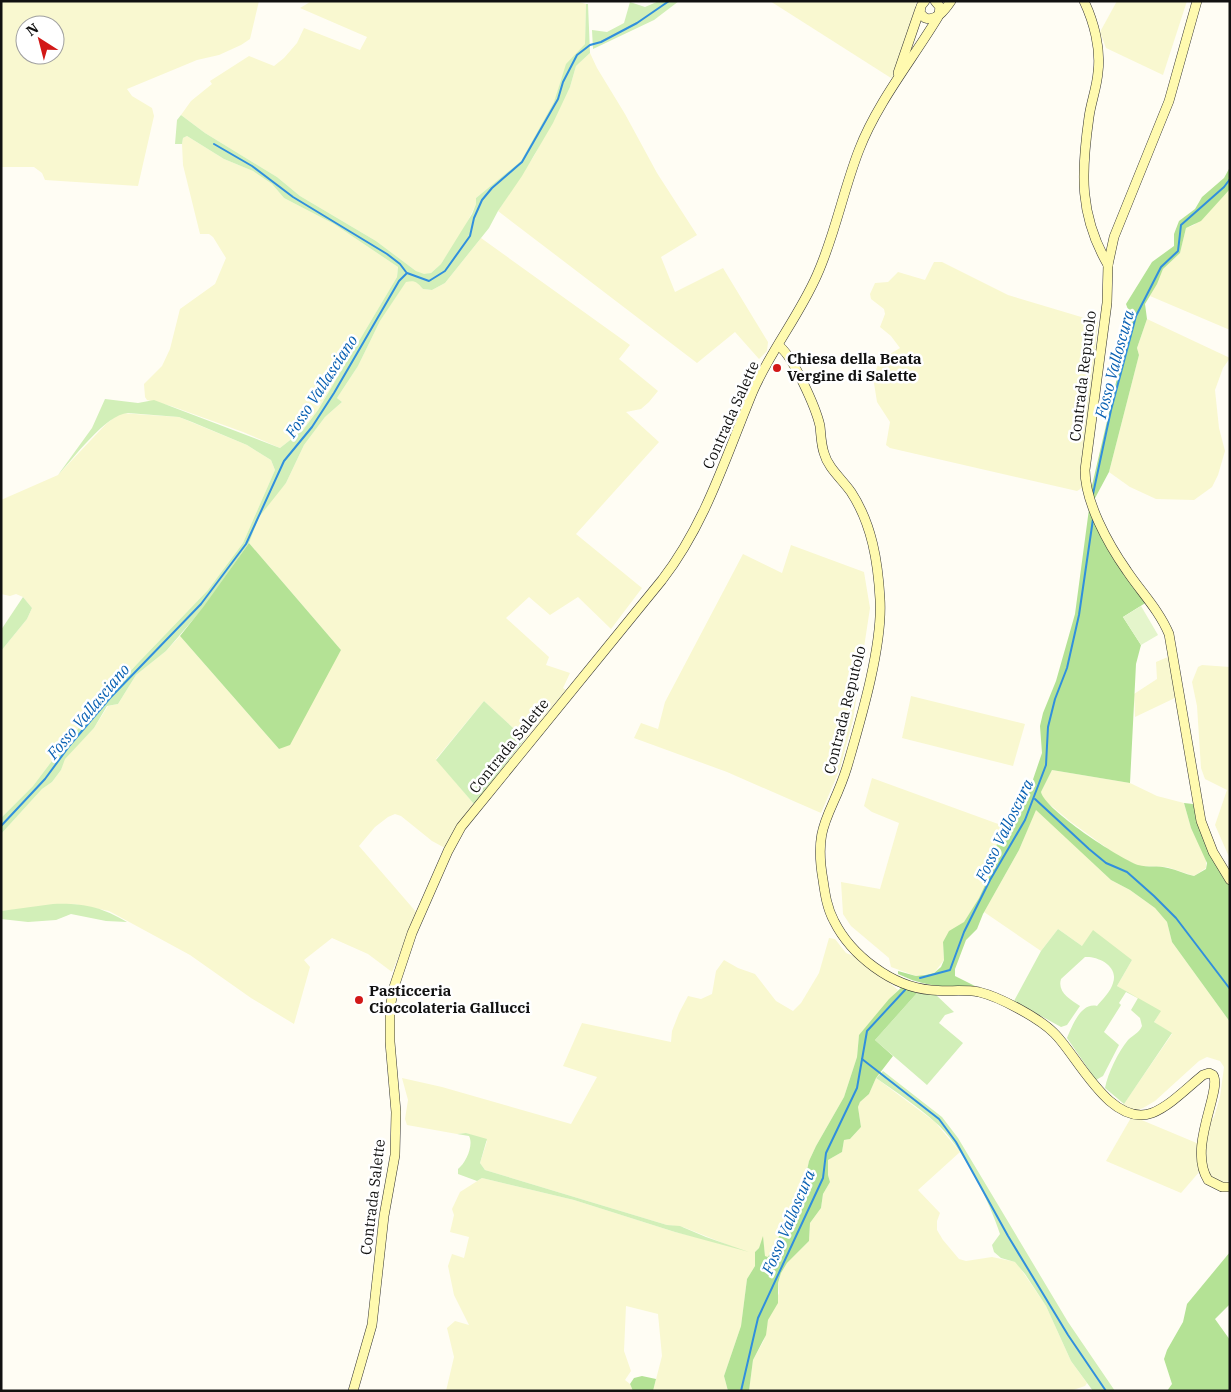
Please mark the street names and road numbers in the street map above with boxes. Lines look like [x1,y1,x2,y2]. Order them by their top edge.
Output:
street label: Contrada Reputolo [1065,309,1100,442]
street label: Contrada Salette [698,358,763,472]
street label: Contrada Reputolo [819,644,870,776]
street label: Contrada Salette [465,694,553,797]
street label: Contrada Salette [356,1138,389,1256]

